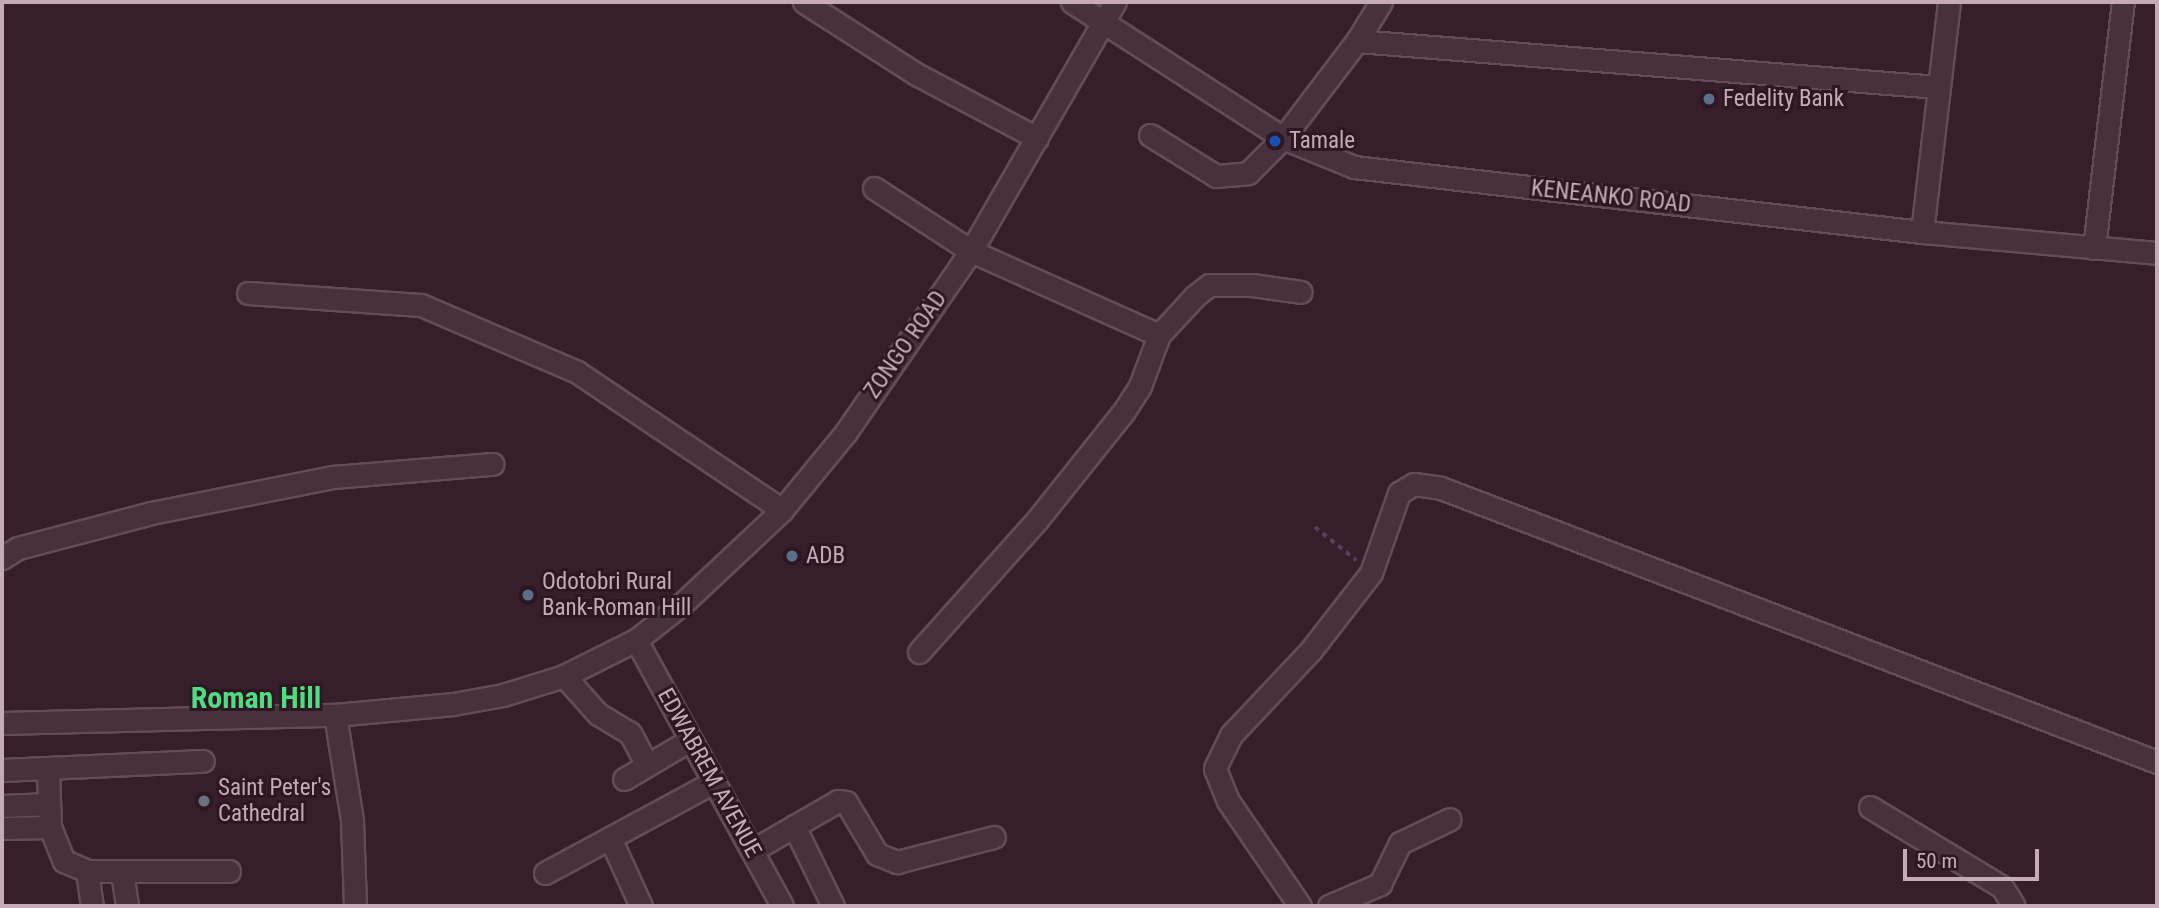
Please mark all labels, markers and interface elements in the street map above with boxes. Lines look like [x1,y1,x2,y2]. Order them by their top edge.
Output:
place label: Fedelity Bank [1723,85,1844,113]
marker: Fedelity Bank [1701,91,1717,107]
place label: Tamale [1289,127,1355,155]
marker: Tamale [1267,133,1283,149]
street label: KENEANKO ROAD [1530,175,1692,219]
street label: ZONGO ROAD [859,286,953,404]
place label: ADB [806,542,845,570]
marker: ADB [784,548,800,564]
place label: Odotobri Rural Bank-Roman Hill [542,568,691,622]
marker: Odotobri Rural Bank-Roman Hill [520,587,536,603]
district label: Roman Hill [191,680,321,716]
street label: EDWABREM AVENUE [651,684,767,862]
place label: Saint Peter's Cathedral [218,774,331,828]
marker: Saint Peter's Cathedral [196,793,212,809]
scale bar [1907,834,2044,878]
text: 50 m [1916,849,1957,873]

